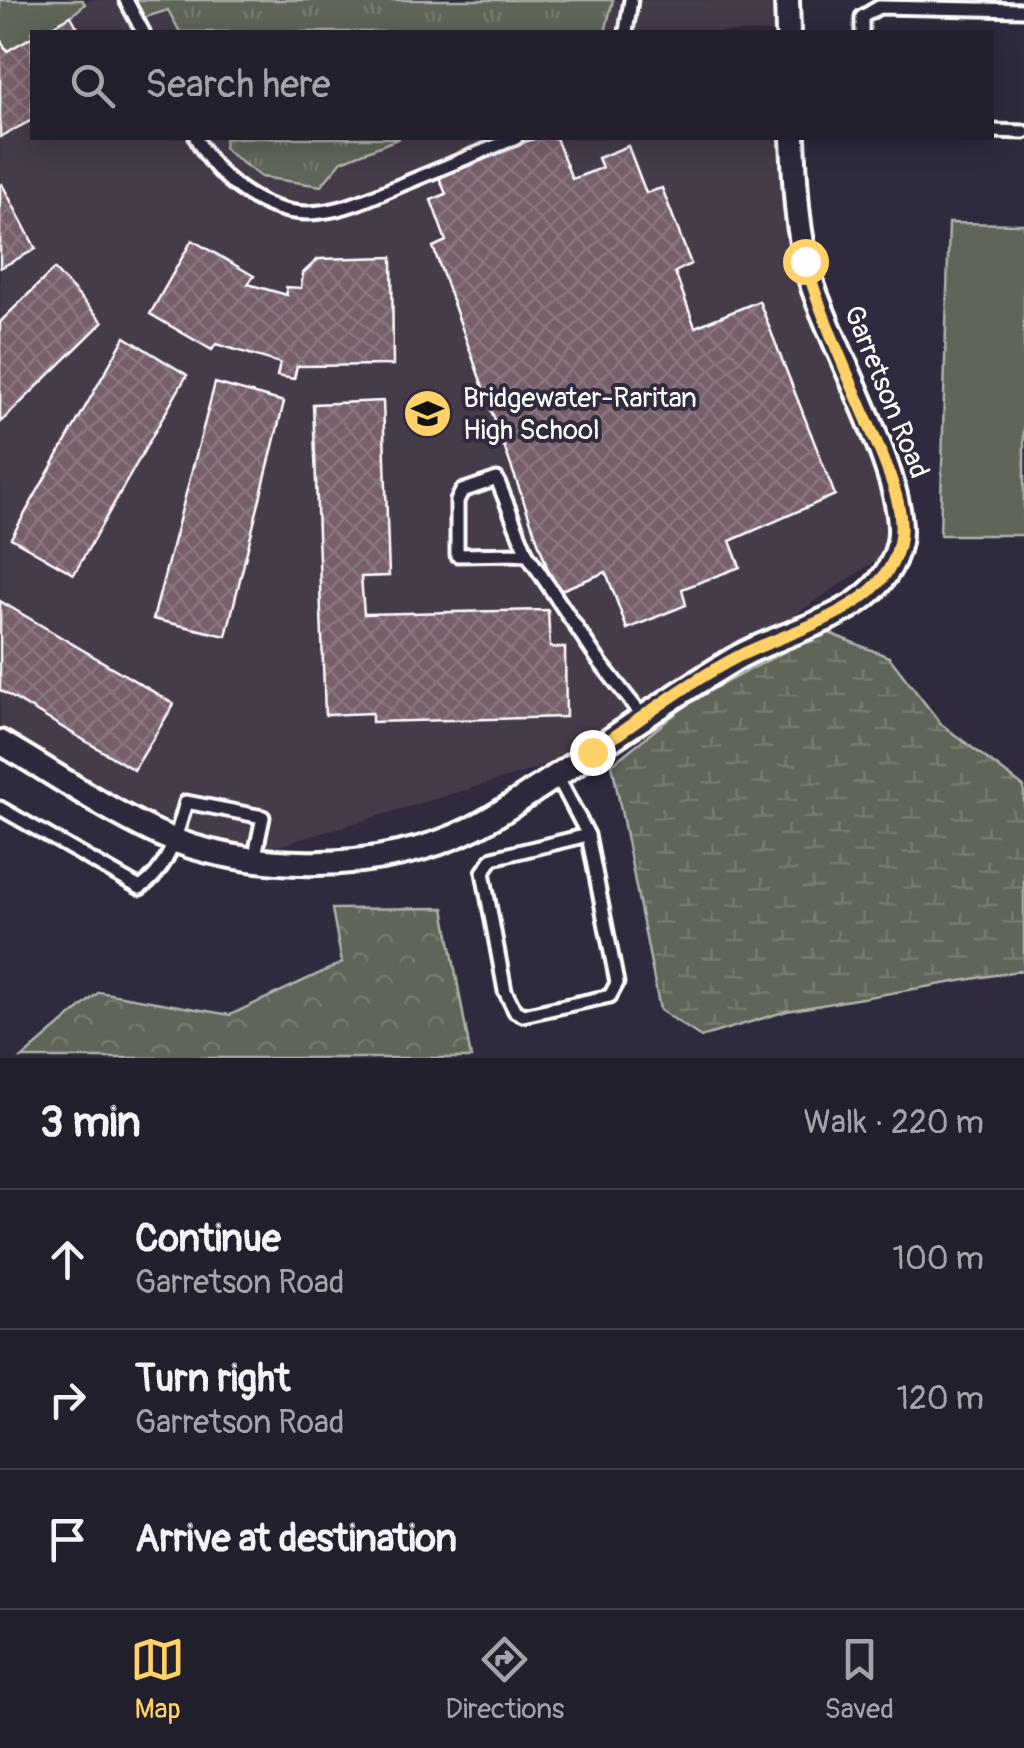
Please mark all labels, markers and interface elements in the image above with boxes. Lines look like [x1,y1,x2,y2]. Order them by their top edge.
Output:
search box [30,30,994,140]
icon: search [65,58,120,113]
text: Search here [145,61,331,109]
route start [783,239,829,285]
street label: Garretson Road [835,300,937,484]
place label: Bridgewater-Raritan High School [463,381,697,448]
school or university icon: Bridgewater-Raritan High School [402,388,454,440]
route end [570,730,616,776]
text: 3 min [40,1097,141,1149]
text: Walk · 220 m [804,1103,984,1143]
text: Continue [135,1215,281,1263]
icon: ahead [40,1232,95,1287]
text: 100 m [892,1239,984,1279]
text: Garretson Road [135,1263,344,1303]
text: Turn right [135,1355,290,1403]
icon: right [40,1372,95,1427]
text: 120 m [896,1379,984,1419]
text: Garretson Road [135,1403,344,1443]
icon: arrive [40,1512,95,1567]
text: Arrive at destination [135,1515,457,1563]
tab: Map [130,1632,185,1727]
tab: Directions [445,1632,564,1727]
tab: Saved [824,1632,894,1727]

